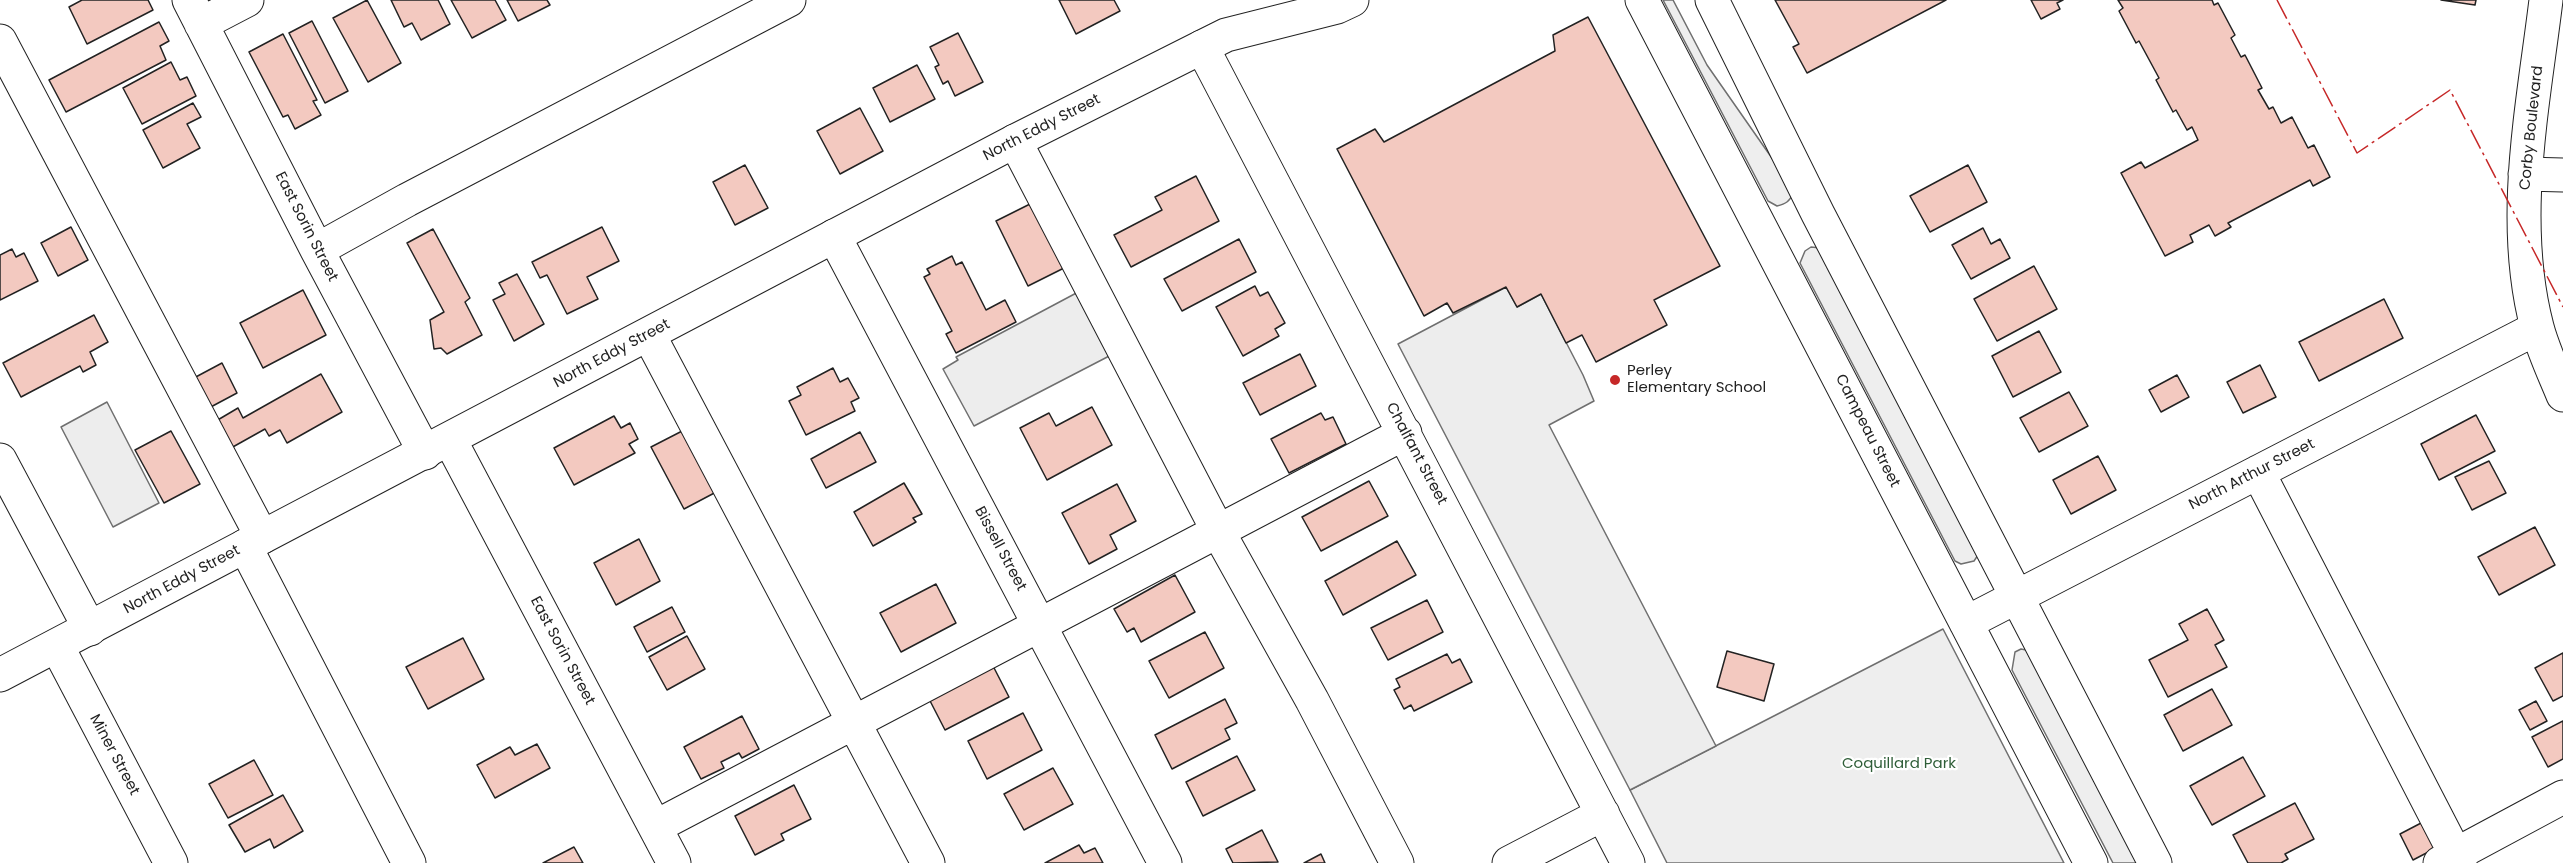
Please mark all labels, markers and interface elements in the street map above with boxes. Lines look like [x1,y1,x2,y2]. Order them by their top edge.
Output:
street label: Corby Boulevard [2517,65,2547,191]
street label: North Eddy Street [980,91,1104,165]
street label: East Sorin Street [271,169,341,285]
street label: North Eddy Street [551,316,673,392]
place label: Perley Elementary School [1627,362,1766,397]
street label: Campeau Street [1831,372,1903,490]
marker: Perley Elementary School [1608,373,1622,387]
street label: Chalfant Street [1382,400,1450,508]
street label: North Arthur Street [2186,435,2318,515]
street label: Bissell Street [970,504,1030,594]
street label: North Eddy Street [121,542,243,618]
street label: East Sorin Street [526,594,598,708]
street label: Miner Street [85,711,143,799]
park label: Coquillard Park [1842,755,1956,773]

